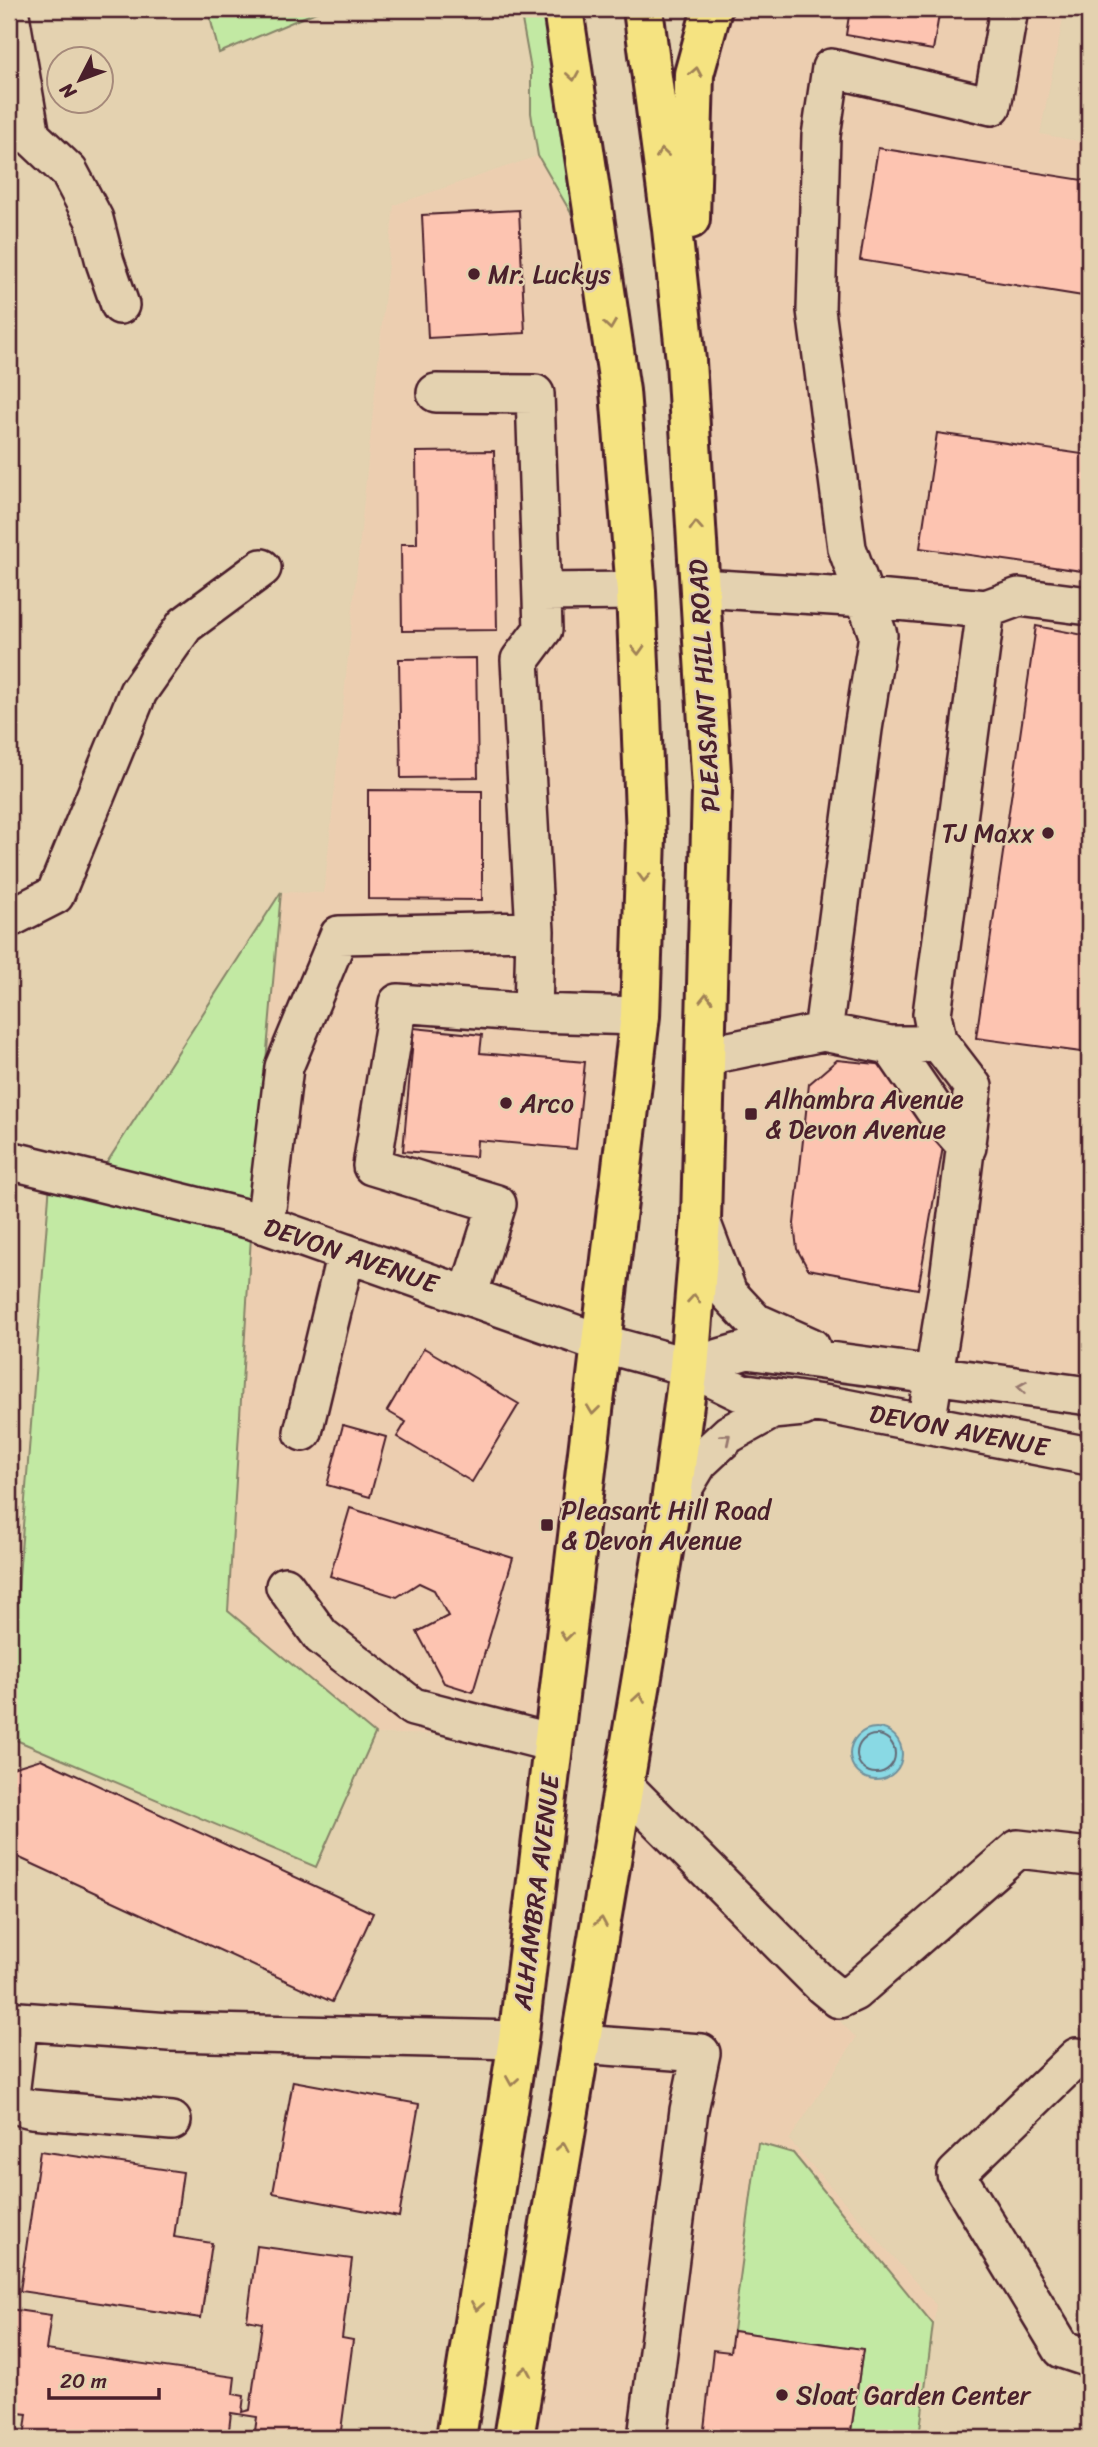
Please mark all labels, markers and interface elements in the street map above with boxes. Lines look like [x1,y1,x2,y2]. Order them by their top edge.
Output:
north arrow [46,46,116,116]
one-way arrow [687,66,702,78]
one-way arrow [565,70,580,82]
text: N [51,74,85,108]
one-way arrow [655,147,670,159]
place label: Mr. Luckys [488,251,611,297]
marker: Mr. Luckys [466,266,482,282]
one-way arrow [603,320,618,331]
one-way arrow [689,520,704,531]
street label: PLEASANT HILL ROAD [674,558,734,813]
one-way arrow [631,644,646,655]
place label: TJ Maxx [942,810,1035,856]
marker: TJ Maxx [1040,825,1056,841]
one-way arrow [637,872,652,883]
one-way arrow [699,992,714,1003]
place label: Alhambra Avenue & Devon Avenue [764,1076,964,1152]
place label: Arco [519,1080,574,1126]
marker: Arco [498,1095,514,1111]
marker: Alhambra Avenue & Devon Avenue [743,1106,759,1122]
street label: DEVON AVENUE [257,1204,446,1307]
one-way arrow [686,1293,701,1304]
one-way arrow [1016,1379,1027,1394]
street label: DEVON AVENUE [865,1390,1054,1470]
one-way arrow [585,1405,600,1416]
one-way arrow [718,1434,731,1446]
place label: Pleasant Hill Road & Devon Avenue [561,1487,773,1563]
marker: Pleasant Hill Road & Devon Avenue [539,1517,555,1533]
one-way arrow [559,1631,574,1642]
one-way arrow [631,1692,646,1704]
street label: ALHAMBRA AVENUE [499,1770,573,2013]
one-way arrow [593,1916,608,1928]
one-way arrow [505,2075,520,2087]
one-way arrow [555,2141,570,2152]
one-way arrow [470,2300,485,2312]
scale bar [49,2356,159,2400]
text: 20 m [60,2362,107,2400]
one-way arrow [517,2365,532,2377]
place label: Sloat Garden Center [796,2372,1031,2418]
marker: Sloat Garden Center [774,2387,790,2403]

